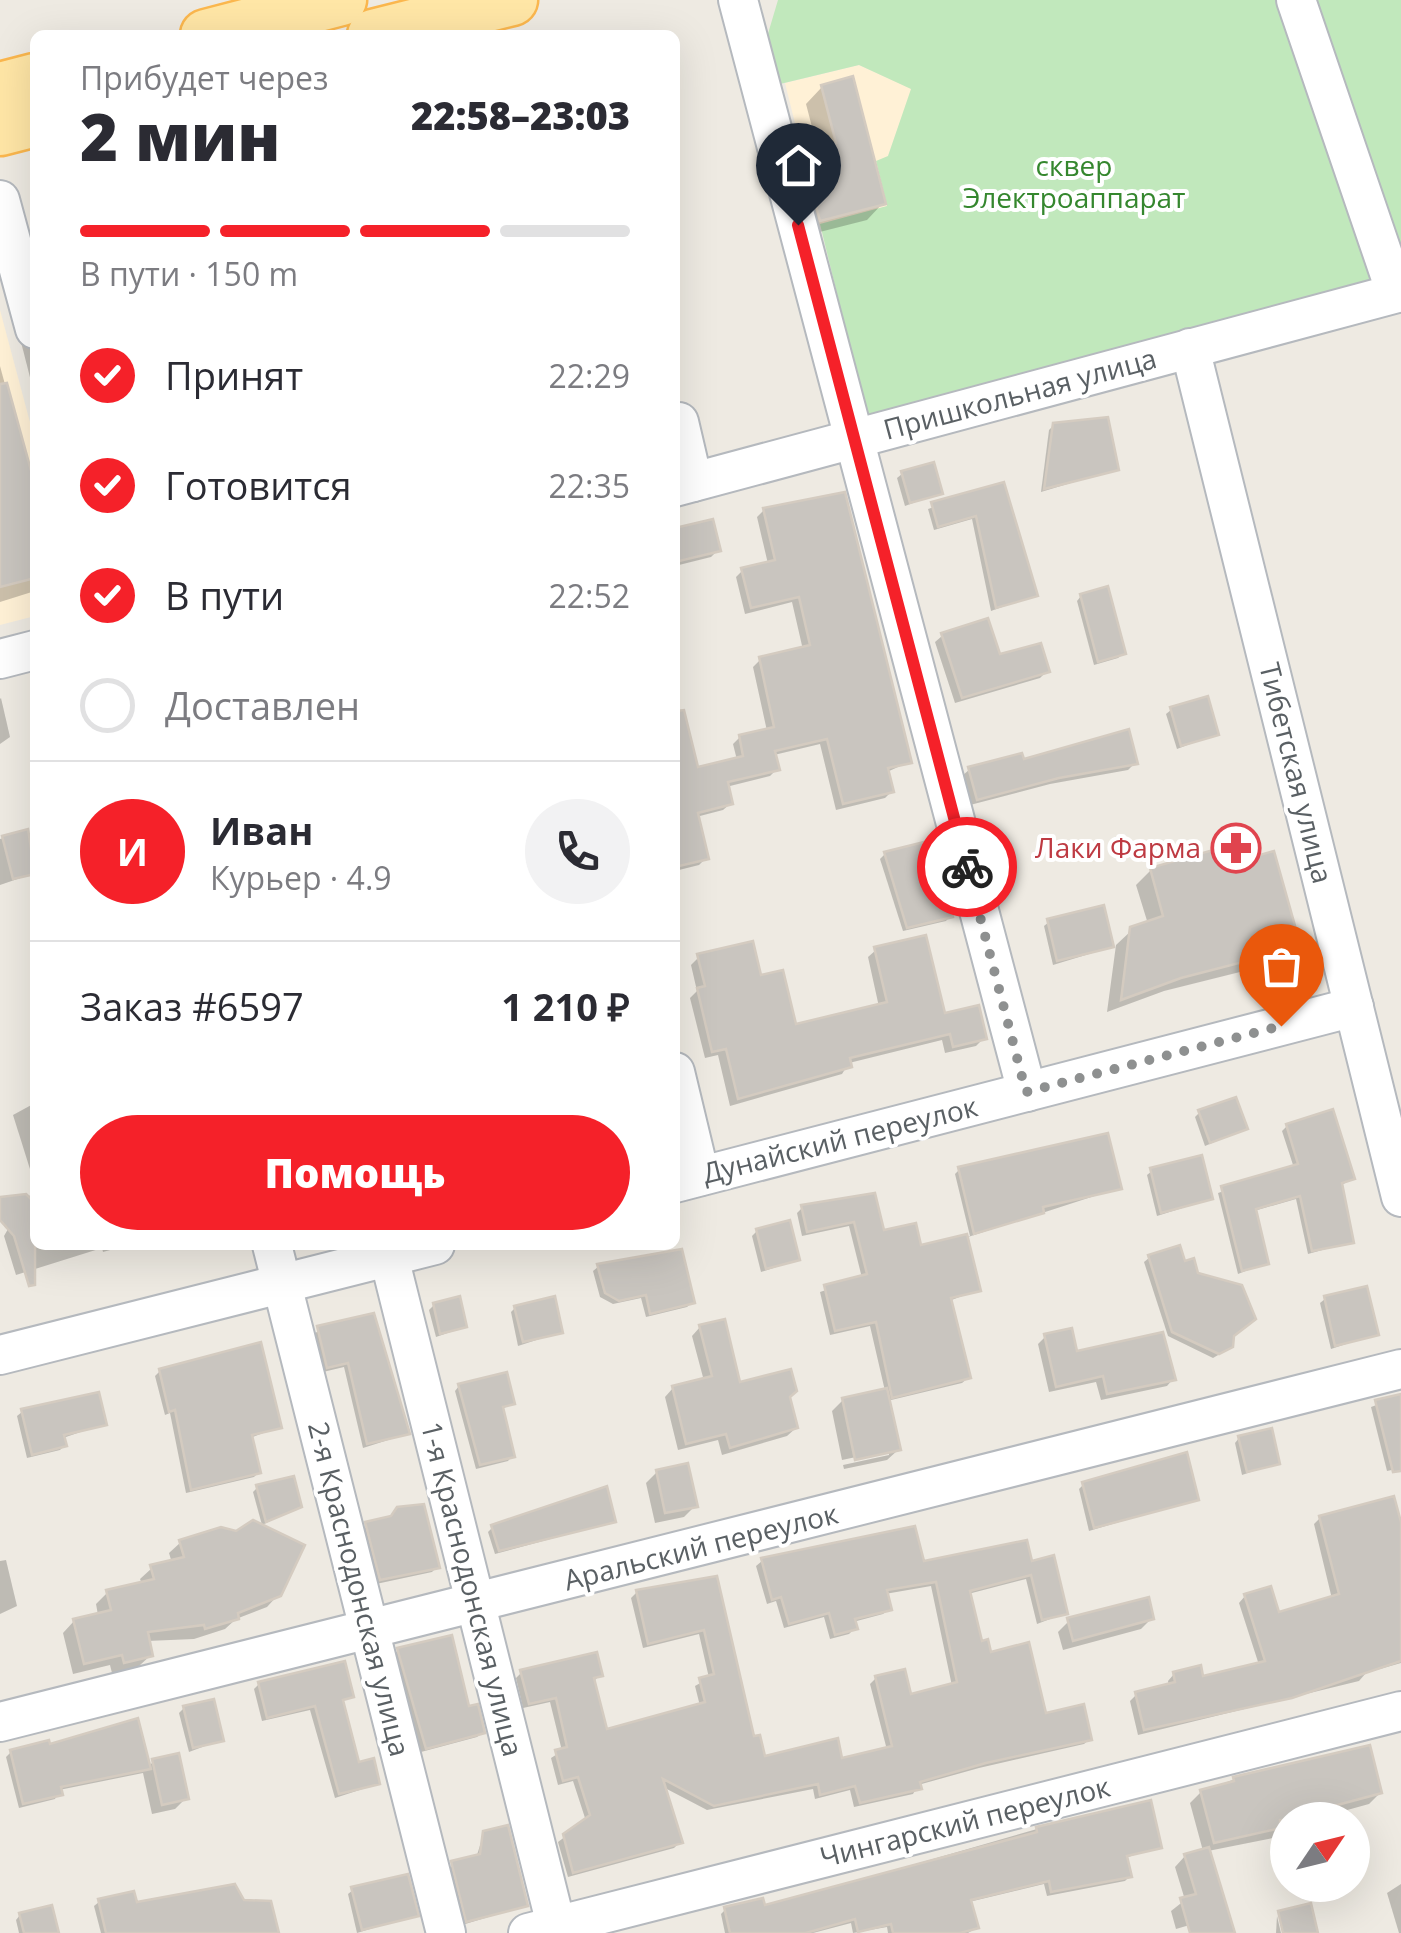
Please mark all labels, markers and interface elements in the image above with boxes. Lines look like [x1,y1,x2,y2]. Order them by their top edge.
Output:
text: Прибудет через [80,56,328,99]
text: 22:58–23:03 [411,89,630,141]
text: 2 мин [80,92,281,180]
pin [756,123,841,226]
icon: home [771,138,826,193]
park label: cквер Электроаппарат [963,146,1185,216]
text: В пути · 150 m [80,252,298,295]
street label: Пришкольная улица [879,338,1160,448]
icon: check [80,348,135,403]
text: Принят [165,349,303,401]
text: 22:29 [548,354,630,397]
icon: check [80,458,135,513]
text: Готовится [165,459,351,511]
text: 22:35 [548,464,630,507]
icon: check [80,568,135,623]
text: В пути [165,569,284,621]
text: 22:52 [548,574,630,617]
street label: Тибетская улица [1251,659,1343,887]
text: Доставлен [165,679,360,731]
button: phone [525,799,630,904]
text: Иван [210,804,313,856]
courier [917,817,1017,917]
pharmacy icon: Лаки Фарма [1210,822,1262,874]
text: И [117,825,148,877]
place label: Лаки Фарма [1035,828,1201,866]
icon: bike [940,840,995,895]
text: Курьер · 4.9 [210,856,392,899]
pin [1239,924,1324,1027]
icon: bag [1254,939,1309,994]
text: Заказ #6597 [80,980,304,1032]
text: 1 210 ₽ [501,980,630,1032]
street label: Дунайский переулок [698,1086,982,1192]
button: Помощь [80,1115,630,1230]
street label: 2-я Краснодонская улица [300,1418,420,1760]
street label: 1-я Краснодонская улица [413,1418,533,1760]
street label: Аральский переулок [560,1493,842,1598]
street label: Чингарский переулок [816,1766,1114,1875]
north arrow [1270,1802,1370,1902]
map controls [1270,1802,1370,1902]

